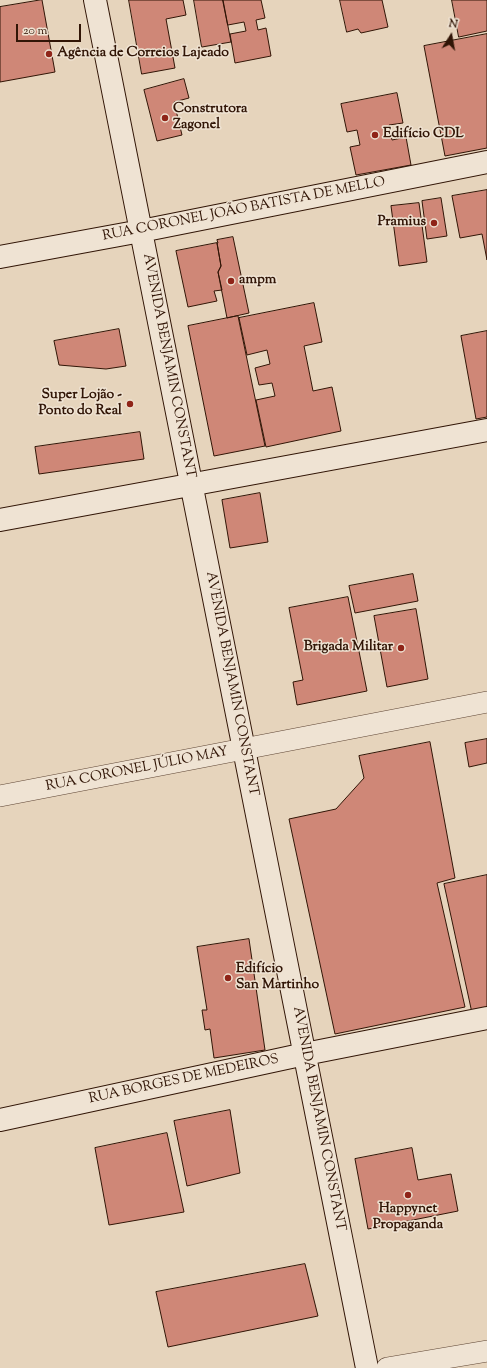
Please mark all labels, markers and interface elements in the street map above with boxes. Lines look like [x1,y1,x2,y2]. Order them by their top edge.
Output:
scale bar [18,16,83,42]
north arrow [431,16,471,56]
text: N [447,16,459,33]
text: 20 m [23,22,47,40]
place label: Agência de Correios Lajeado [57,46,229,62]
marker: Agência de Correios Lajeado [44,49,54,59]
place label: Construtora Zagonel [173,102,248,134]
marker: Construtora Zagonel [160,113,170,123]
place label: Edifício CDL [383,127,464,143]
marker: Edifício CDL [370,130,380,140]
street label: RUA CORONEL JOÃO BATISTA DE MELLO [101,174,387,246]
place label: Pramius [378,215,426,231]
marker: Pramius [429,218,439,228]
street label: AVENIDA BENJAMIN CONSTANT [138,252,198,480]
place label: ampm [239,273,276,289]
marker: ampm [226,276,236,286]
place label: Super Lojão - Ponto do Real [39,388,122,420]
marker: Super Lojão - Ponto do Real [125,399,135,409]
street label: AVENIDA BENJAMIN CONSTANT [201,570,261,798]
place label: Brigada Militar [304,640,393,656]
marker: Brigada Militar [396,643,406,653]
street label: RUA CORONEL JÚLIO MAY [44,744,230,796]
place label: Edifício San Martinho [236,962,319,994]
marker: Edifício San Martinho [223,973,233,983]
street label: AVENIDA BENJAMIN CONSTANT [288,1005,348,1233]
street label: RUA BORGES DE MEDEIROS [88,1052,280,1108]
marker: Happynet Propaganda [403,1190,413,1200]
place label: Happynet Propaganda [373,1202,443,1234]

